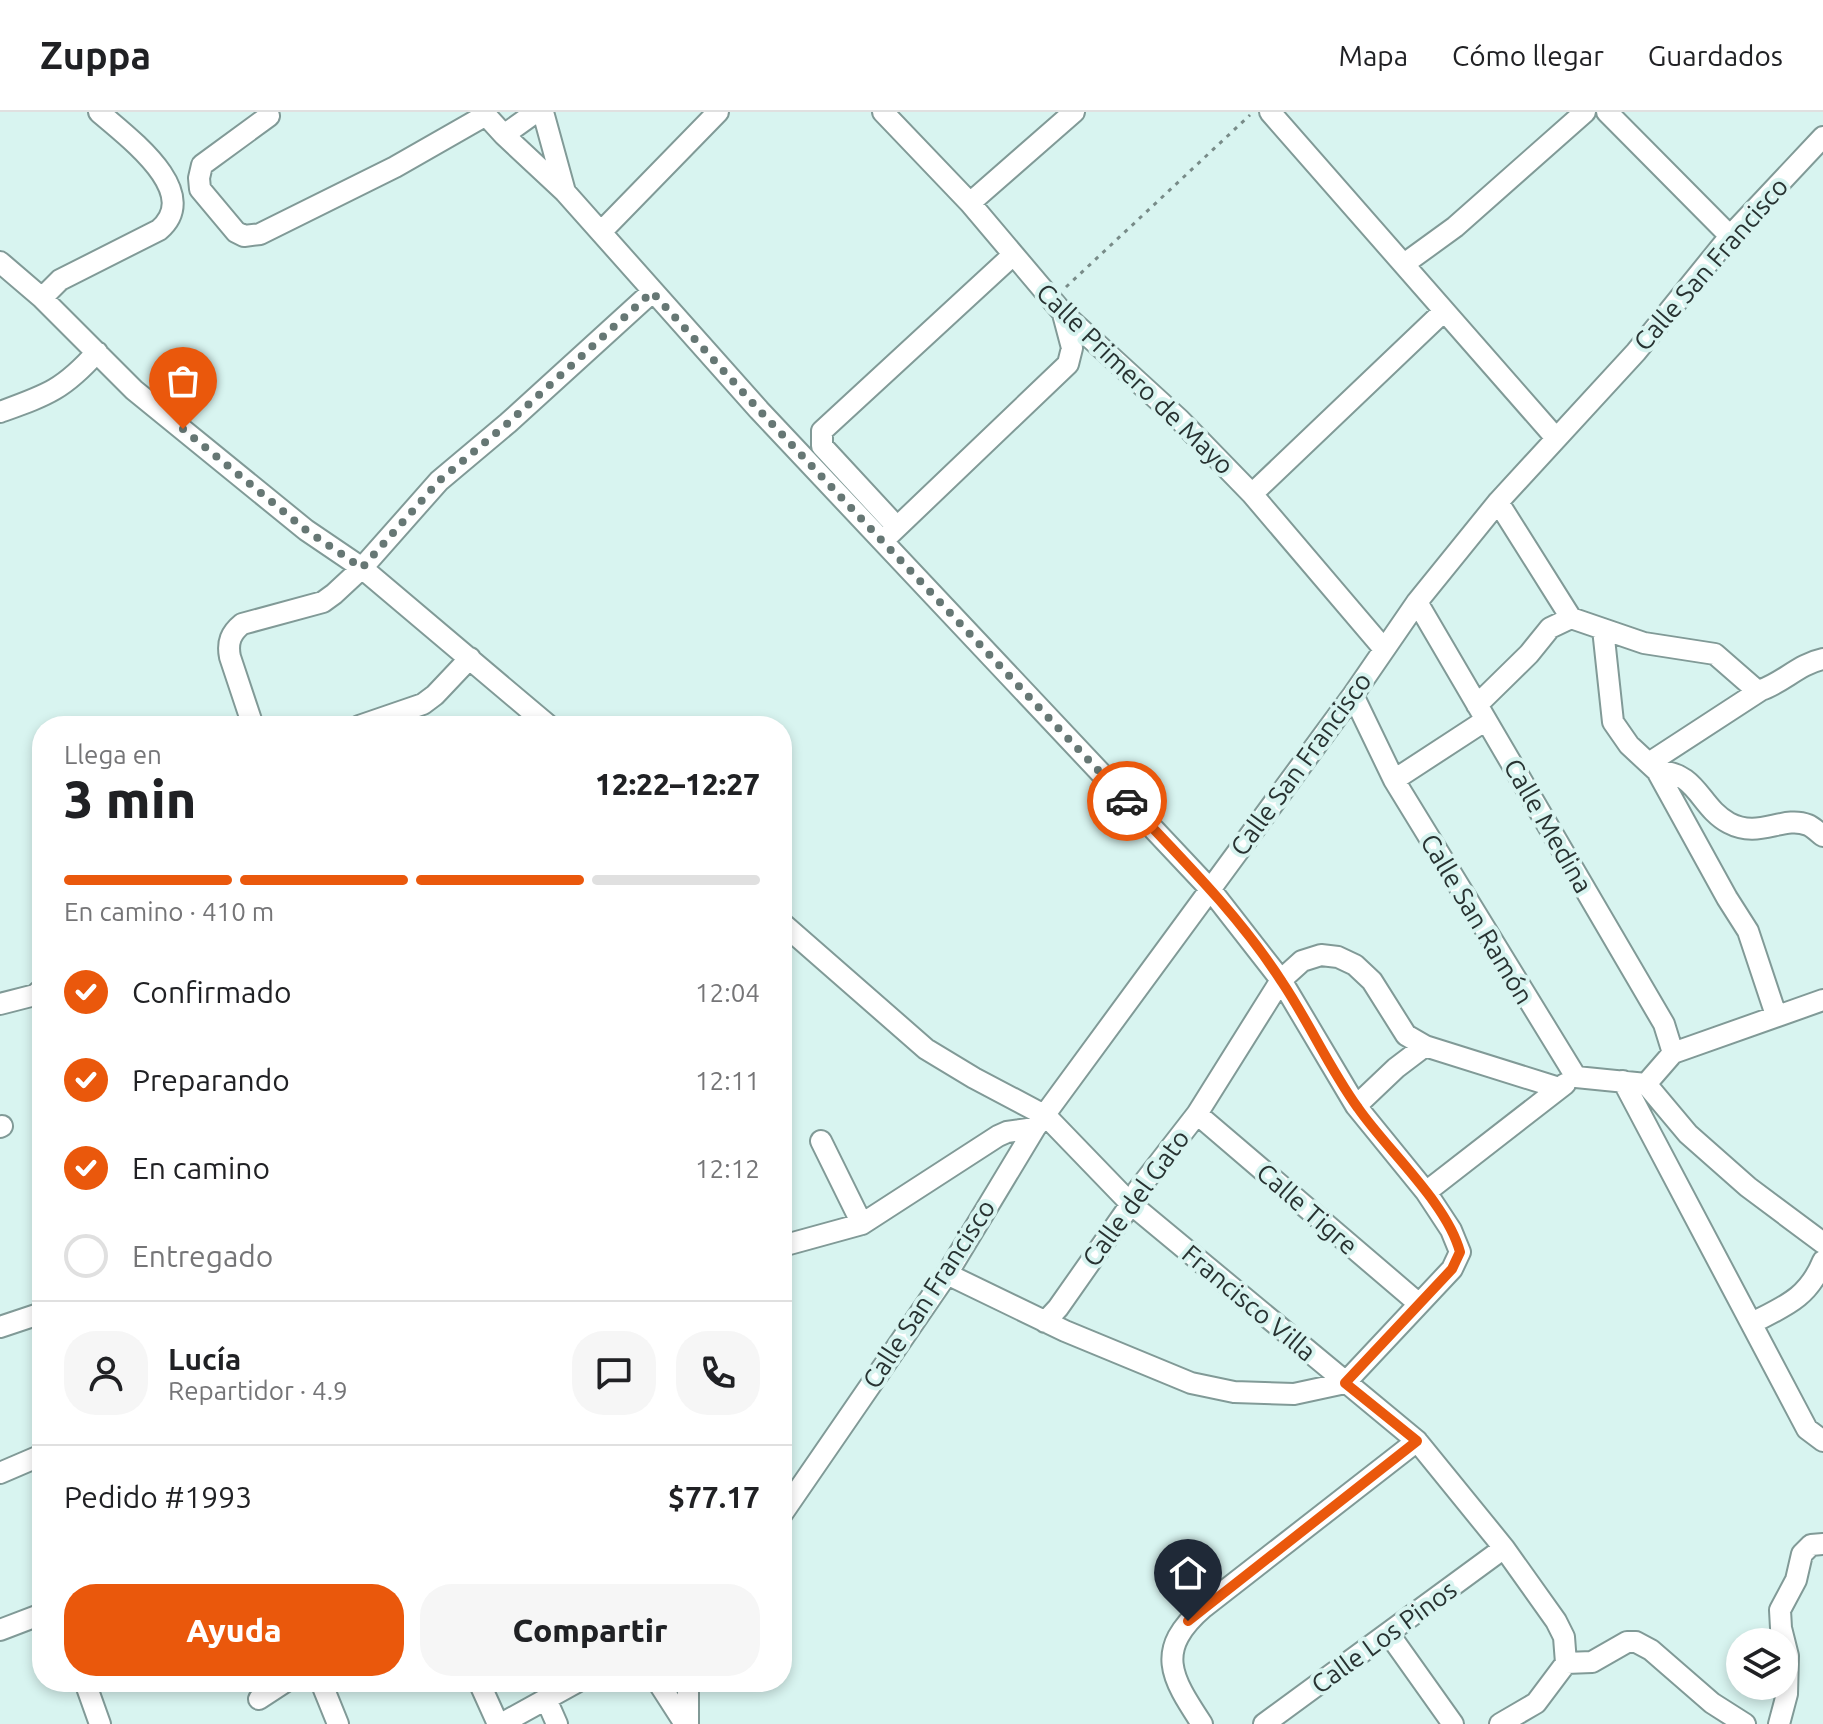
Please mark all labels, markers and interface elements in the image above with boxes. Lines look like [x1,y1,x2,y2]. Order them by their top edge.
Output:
text: Zuppa [40,34,151,76]
text: Mapa [1339,40,1408,71]
text: Cómo llegar [1452,40,1604,71]
text: Guardados [1648,40,1783,71]
street label: Calle San Francisco [1628,171,1793,356]
street label: Calle Primero de Mayo [1031,277,1240,480]
pin [149,347,217,429]
icon: bag [161,359,205,403]
street label: Calle San Francisco [1224,666,1377,861]
text: Llega en [64,740,162,769]
street label: Calle Medina [1498,754,1598,898]
courier [1087,761,1167,841]
text: 12:22–12:27 [595,767,760,801]
text: 3 min [64,770,196,828]
icon: car [1105,779,1149,823]
street label: Calle San Ramón [1415,829,1540,1009]
text: En camino · 410 m [64,897,274,926]
icon: check [64,970,108,1014]
text: Confirmado [132,975,292,1009]
text: 12:04 [695,978,760,1007]
icon: check [64,1058,108,1102]
text: Preparando [132,1063,290,1097]
text: 12:11 [695,1066,760,1095]
street label: Calle del Gato [1076,1124,1195,1272]
icon: check [64,1146,108,1190]
text: En camino [132,1151,270,1185]
text: 12:12 [695,1154,760,1183]
street label: Calle Tigre [1251,1157,1364,1260]
street label: Calle San Francisco [857,1194,1000,1394]
text: Entregado [132,1239,273,1273]
street label: Francisco Villa [1177,1239,1322,1367]
button: person [64,1331,148,1415]
button: chat [572,1331,656,1415]
button: phone [676,1331,760,1415]
text: Lucía [168,1342,241,1376]
text: Repartidor · 4.9 [168,1376,348,1405]
text: Pedido #1993 [64,1480,252,1514]
text: $77.17 [668,1480,760,1514]
pin [1154,1539,1222,1621]
icon: home [1166,1551,1210,1595]
street label: Calle Los Pinos [1306,1574,1462,1699]
button: Ayuda [64,1584,404,1676]
button: Compartir [420,1584,760,1676]
map controls [1726,1628,1798,1700]
button: layers [1726,1628,1798,1700]

